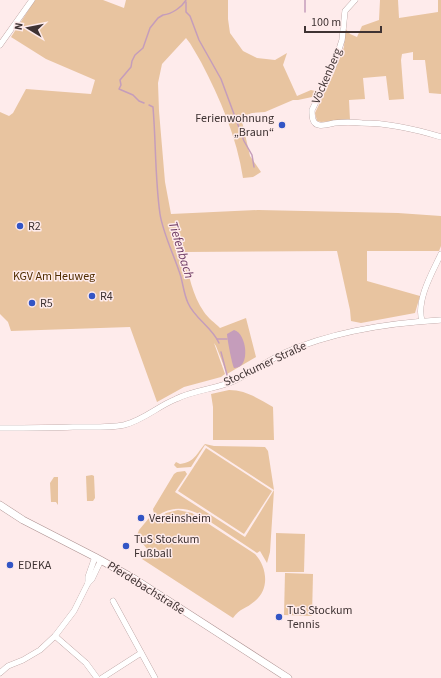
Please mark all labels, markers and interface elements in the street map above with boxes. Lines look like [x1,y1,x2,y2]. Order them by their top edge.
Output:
north arrow [8,8,48,48]
scale bar [305,8,381,34]
text: 100 m [311,14,341,31]
text: N [11,21,27,31]
street label: Vöckenberg [308,46,346,106]
place label: Ferienwohnung „Braun“ [195,110,274,141]
marker: Ferienwohnung „Braun“ [277,120,287,130]
place label: R2 [28,218,41,235]
water label: Tiefenbach [164,219,198,281]
marker: R2 [15,221,25,231]
park label: KGV Am Heuweg [13,268,95,285]
place label: R4 [100,288,113,305]
marker: R4 [87,291,97,301]
place label: R5 [40,295,53,312]
marker: R5 [27,298,37,308]
street label: Stockumer Straße [221,337,309,391]
place label: Vereinsheim [149,510,211,527]
marker: Vereinsheim [136,513,146,523]
place label: TuS Stockum Fußball [134,531,200,562]
marker: TuS Stockum Fußball [121,541,131,551]
place label: EDEKA [18,557,52,574]
street label: Pferdebachstraße [104,557,188,619]
marker: EDEKA [5,560,15,570]
place label: TuS Stockum Tennis [287,602,353,633]
marker: TuS Stockum Tennis [274,612,284,622]

